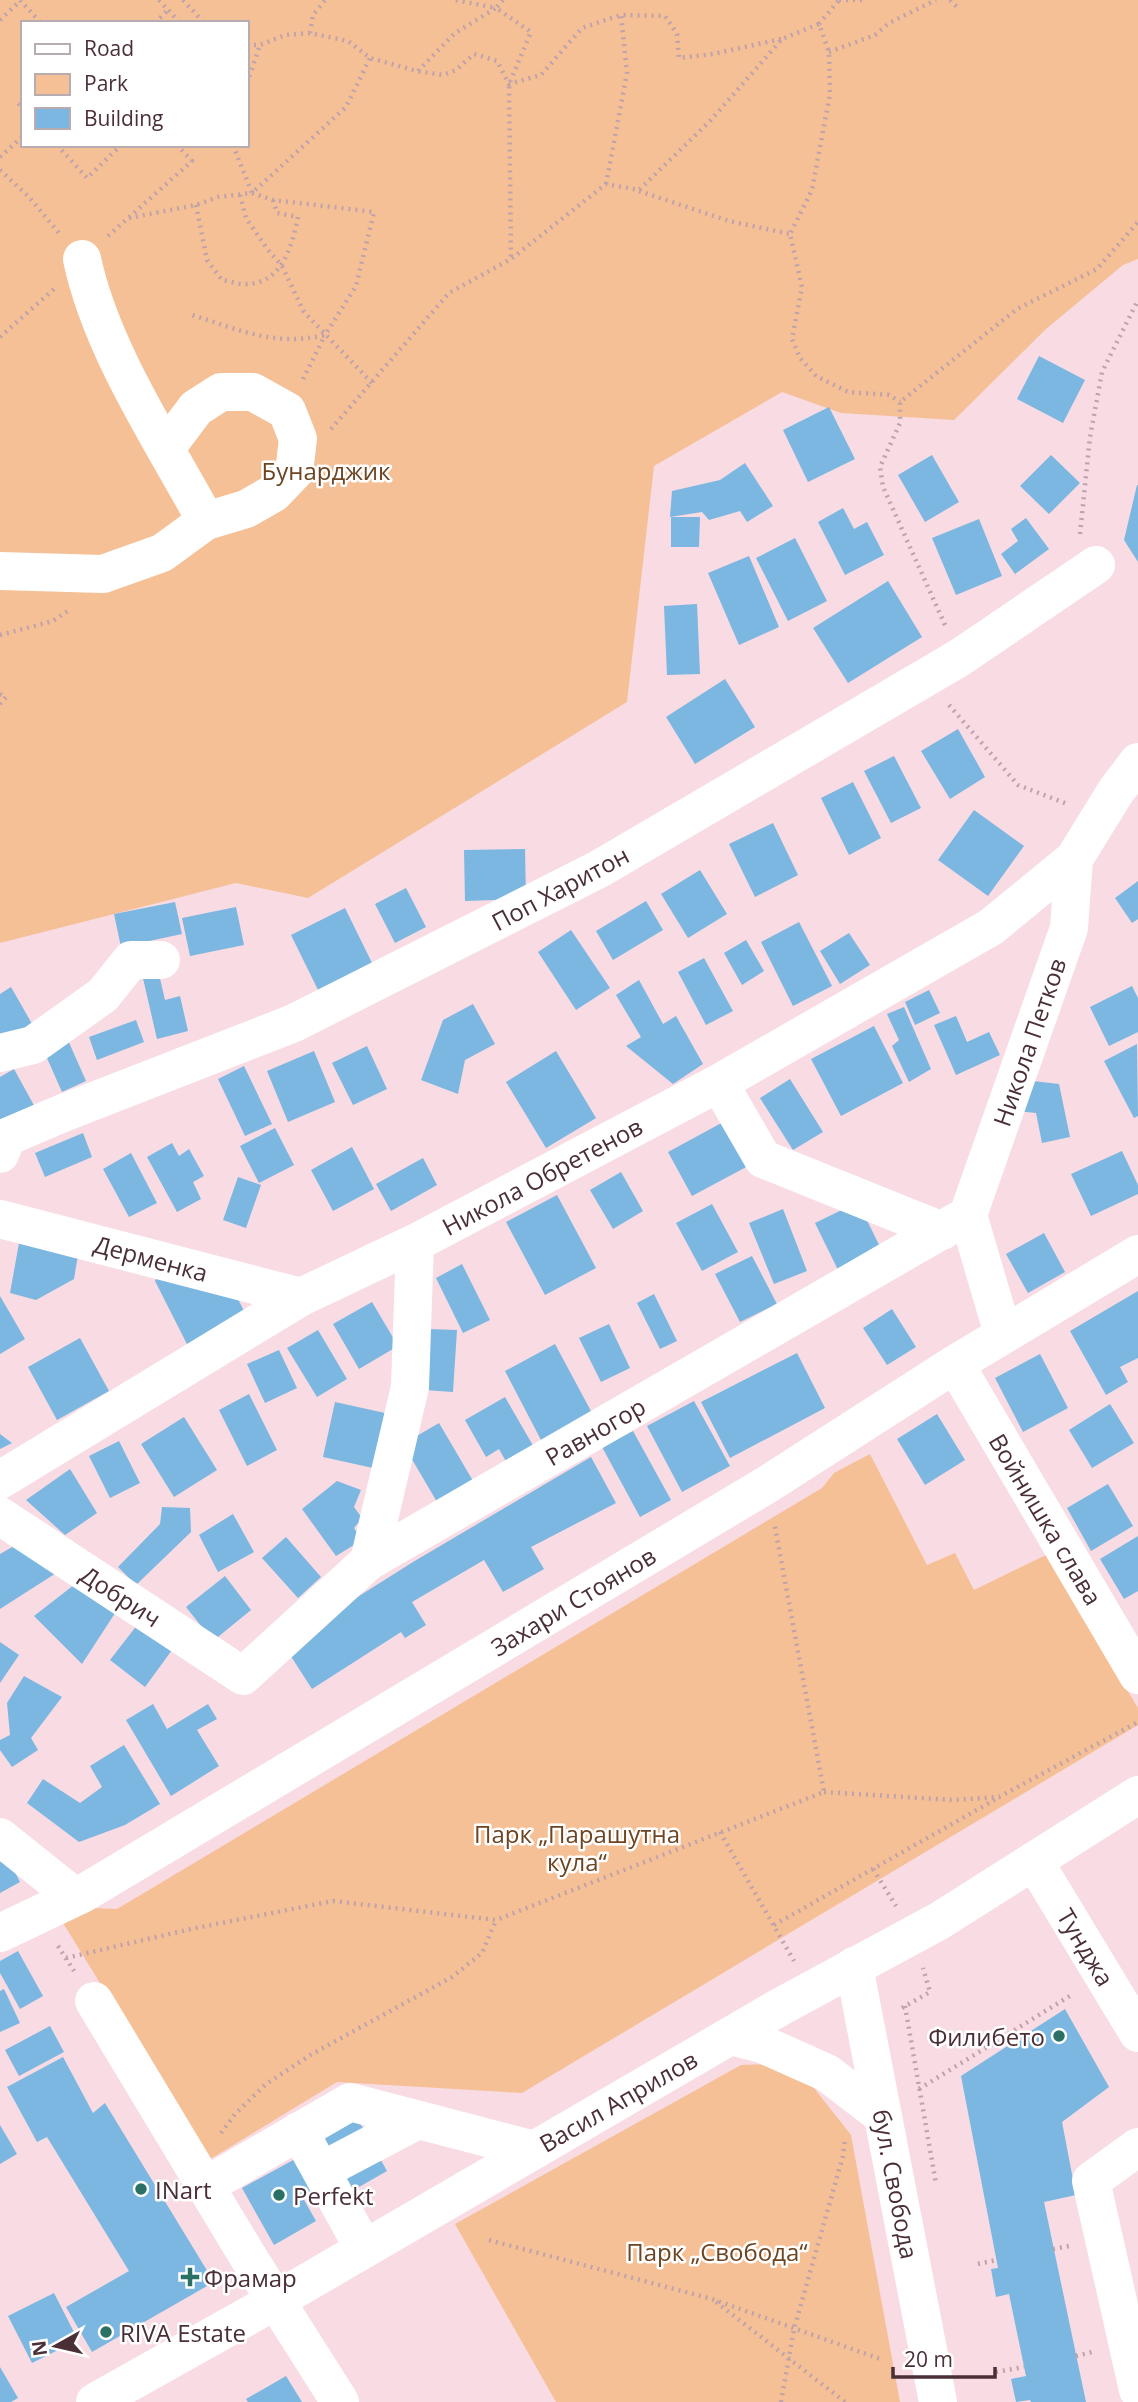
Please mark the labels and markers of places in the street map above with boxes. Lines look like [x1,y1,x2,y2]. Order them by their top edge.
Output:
place label: Филибето [928,2020,1045,2053]
marker: Филибето [1051,2028,1067,2044]
place label: INart [155,2173,211,2206]
place label: Perfekt [293,2179,373,2212]
marker: INart [133,2181,149,2197]
marker: Perfekt [271,2187,287,2203]
place label: Фрамар [204,2261,297,2294]
marker: Фрамар [182,2269,198,2285]
place label: RIVA Estate [120,2316,246,2349]
marker: RIVA Estate [98,2324,114,2340]

